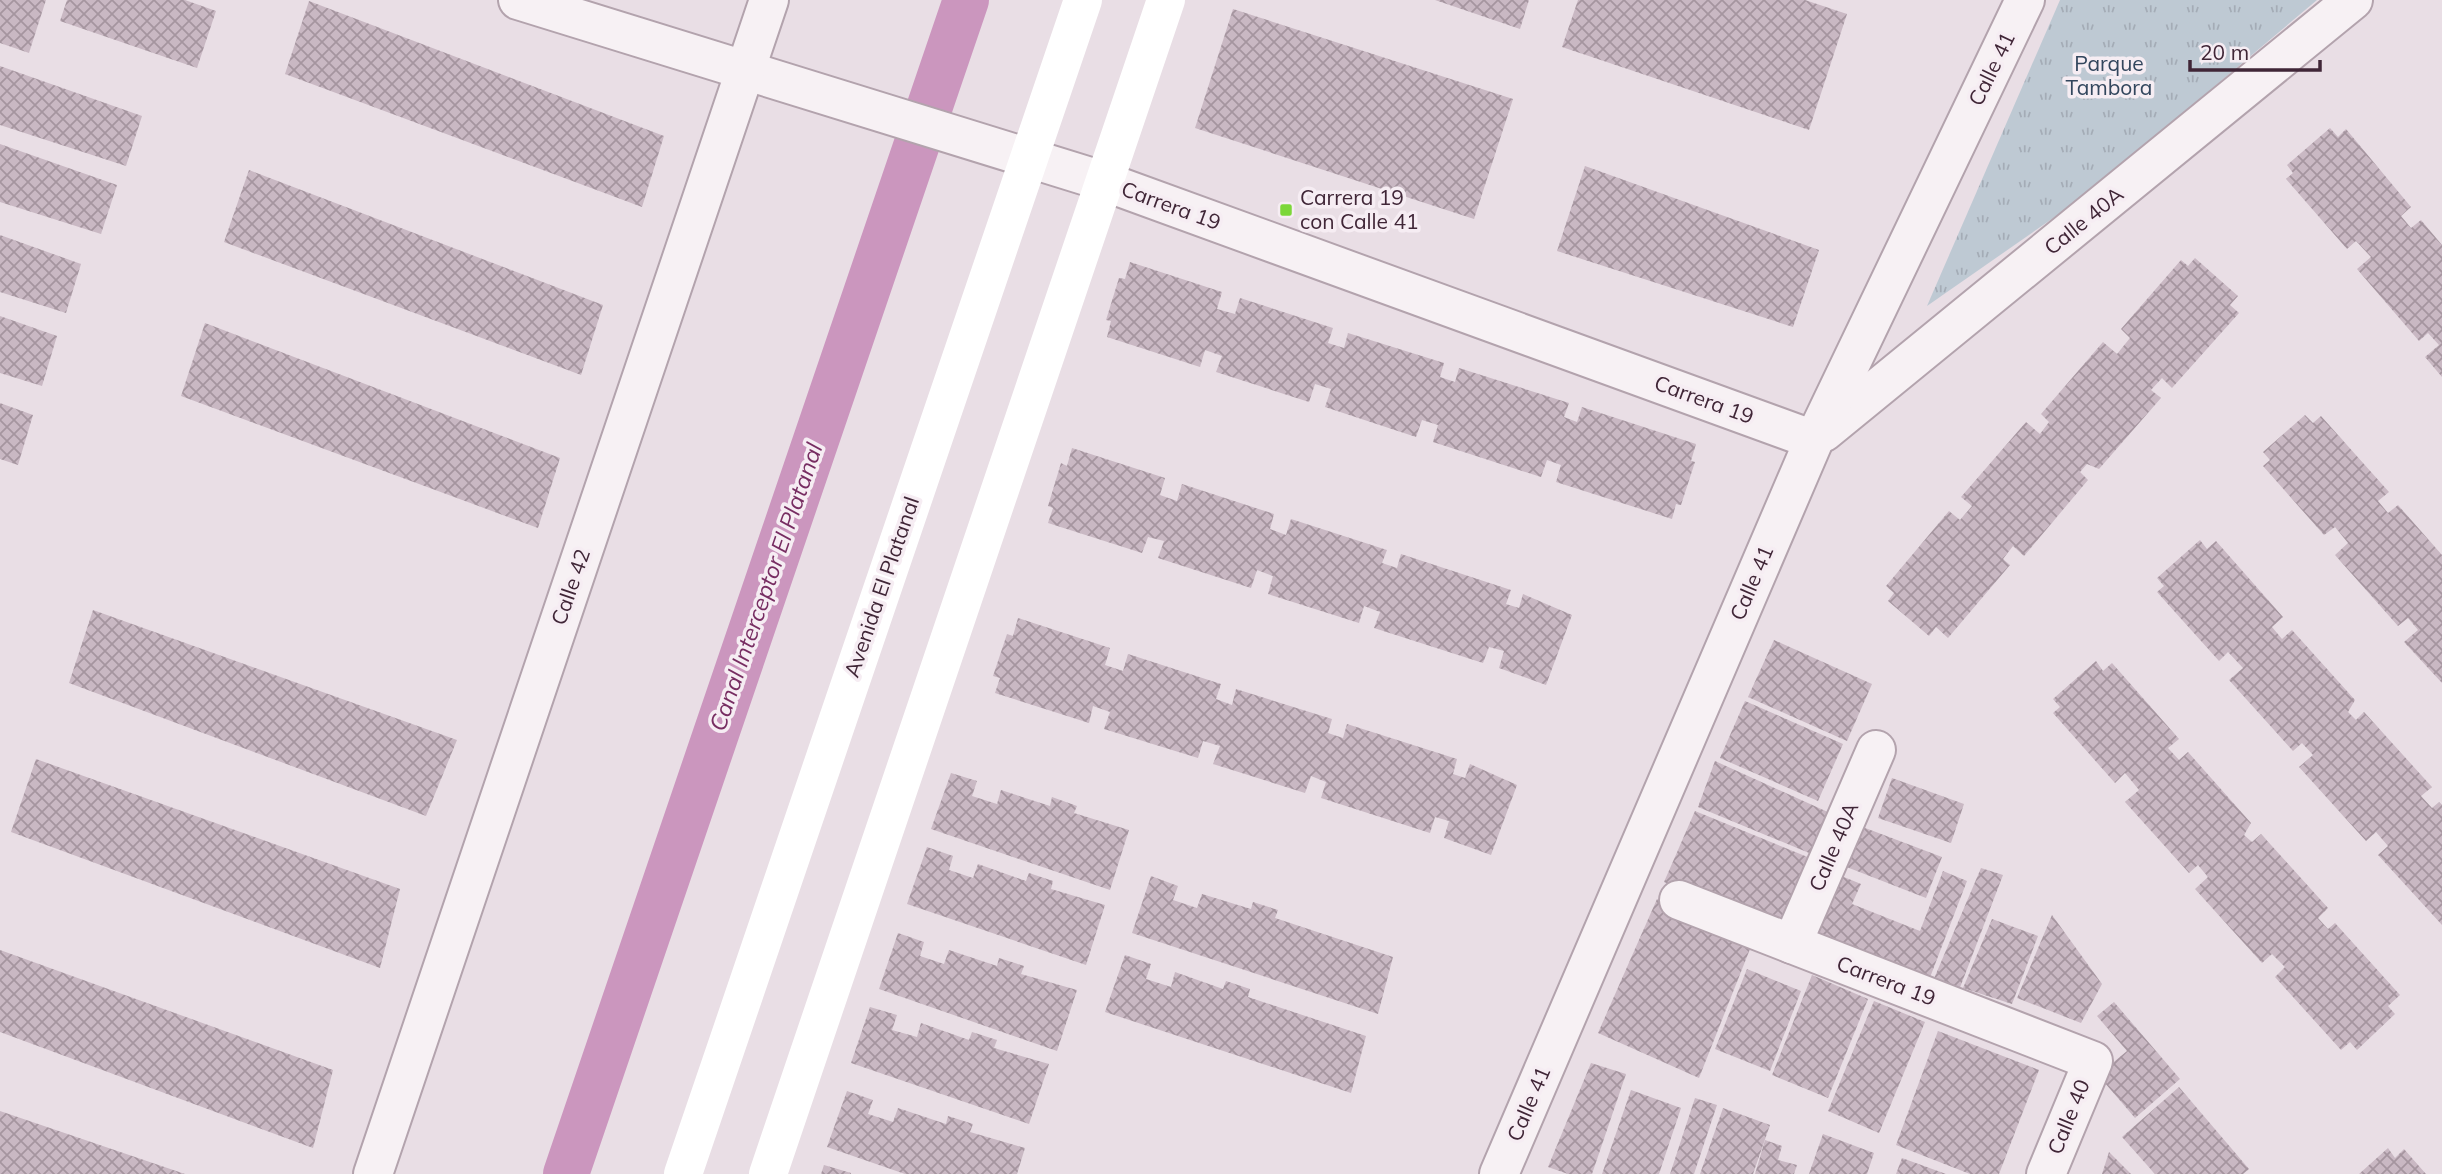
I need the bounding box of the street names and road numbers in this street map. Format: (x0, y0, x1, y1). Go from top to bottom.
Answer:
street label: Calle 41 (1962, 27, 2020, 110)
street label: Carrera 19 (1118, 175, 1225, 235)
street label: Calle 40A (2039, 180, 2129, 260)
street label: Carrera 19 (1651, 369, 1758, 429)
street label: Avenida El Platanal (838, 493, 924, 680)
street label: Calle 41 (1724, 541, 1778, 624)
street label: Calle 42 (545, 545, 595, 628)
street label: Calle 40A (1803, 798, 1864, 895)
street label: Carrera 19 (1833, 949, 1940, 1011)
street label: Calle 41 (1501, 1062, 1555, 1145)
street label: Calle 40 (2041, 1075, 2095, 1158)

